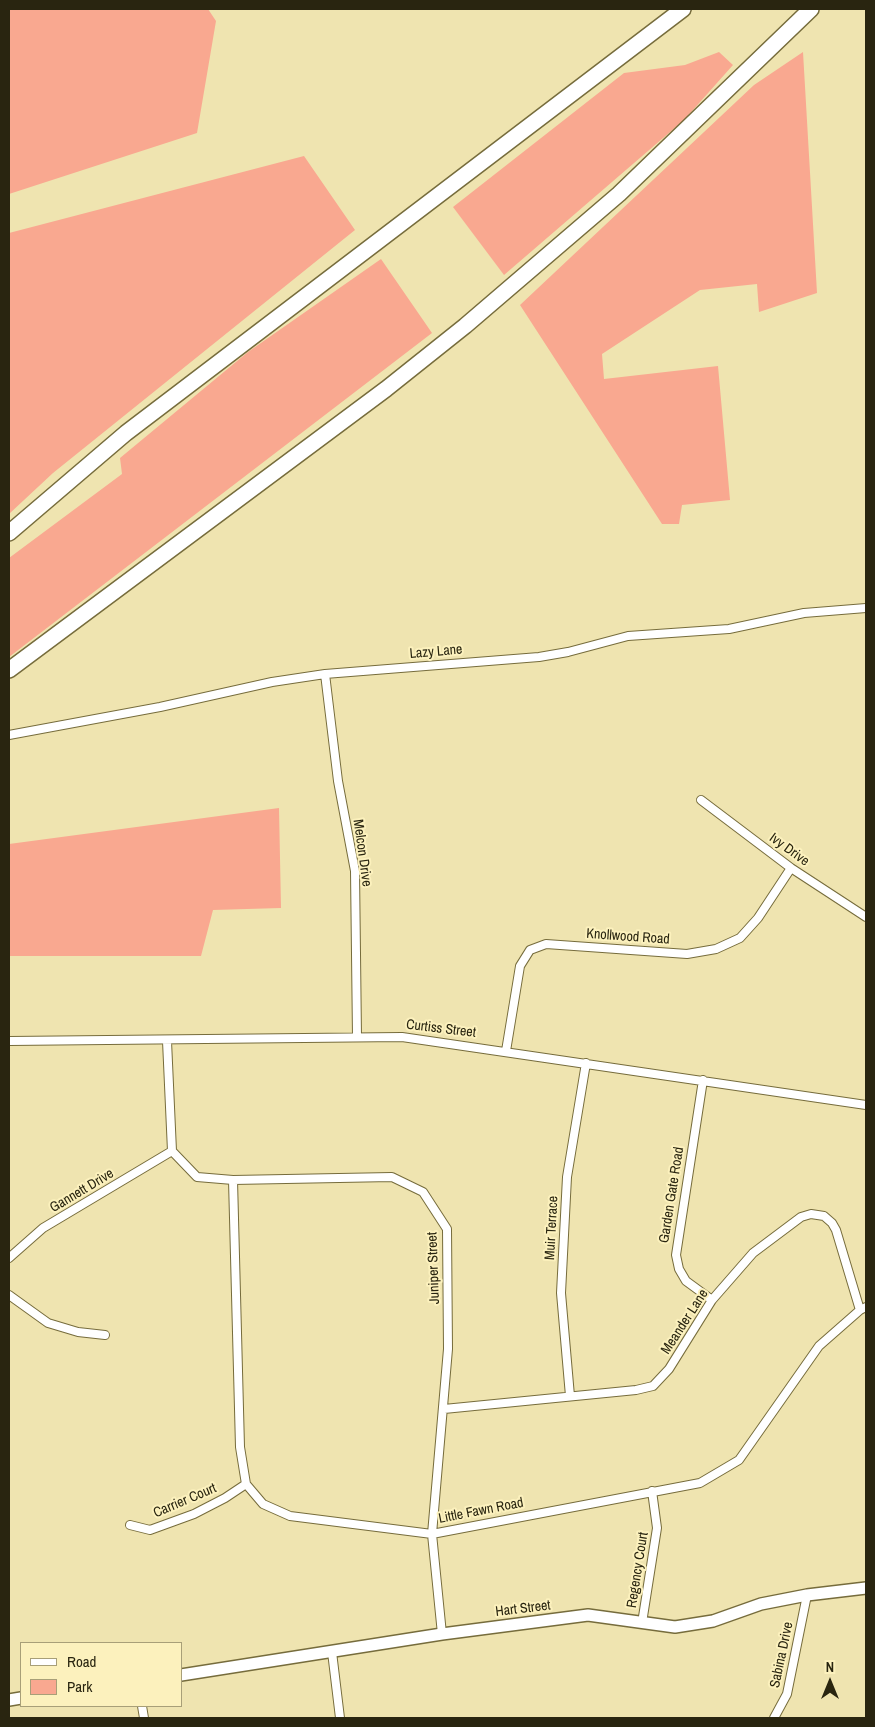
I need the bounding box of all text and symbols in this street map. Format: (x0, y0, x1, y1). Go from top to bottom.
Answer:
street label: Lazy Lane (409, 641, 463, 663)
street label: Melcon Drive (349, 818, 375, 888)
street label: Ivy Drive (766, 830, 812, 870)
street label: Knollwood Road (586, 926, 670, 948)
street label: Curtiss Street (405, 1016, 477, 1042)
street label: Garden Gate Road (656, 1146, 688, 1244)
street label: Gannett Drive (47, 1165, 117, 1217)
street label: Muir Terrace (542, 1195, 562, 1261)
street label: Juniper Street (424, 1232, 444, 1304)
street label: Meander Lane (658, 1286, 712, 1358)
street label: Carrier Court (151, 1480, 219, 1522)
street label: Little Fawn Road (437, 1495, 525, 1527)
street label: Regency Court (624, 1531, 652, 1609)
street label: Hart Street (494, 1597, 552, 1621)
street label: Sabina Drive (767, 1620, 797, 1690)
legend (20, 1642, 182, 1707)
text: Road (67, 1651, 96, 1672)
north arrow (805, 1657, 855, 1707)
text: N (826, 1658, 834, 1676)
text: Park (67, 1676, 92, 1697)

